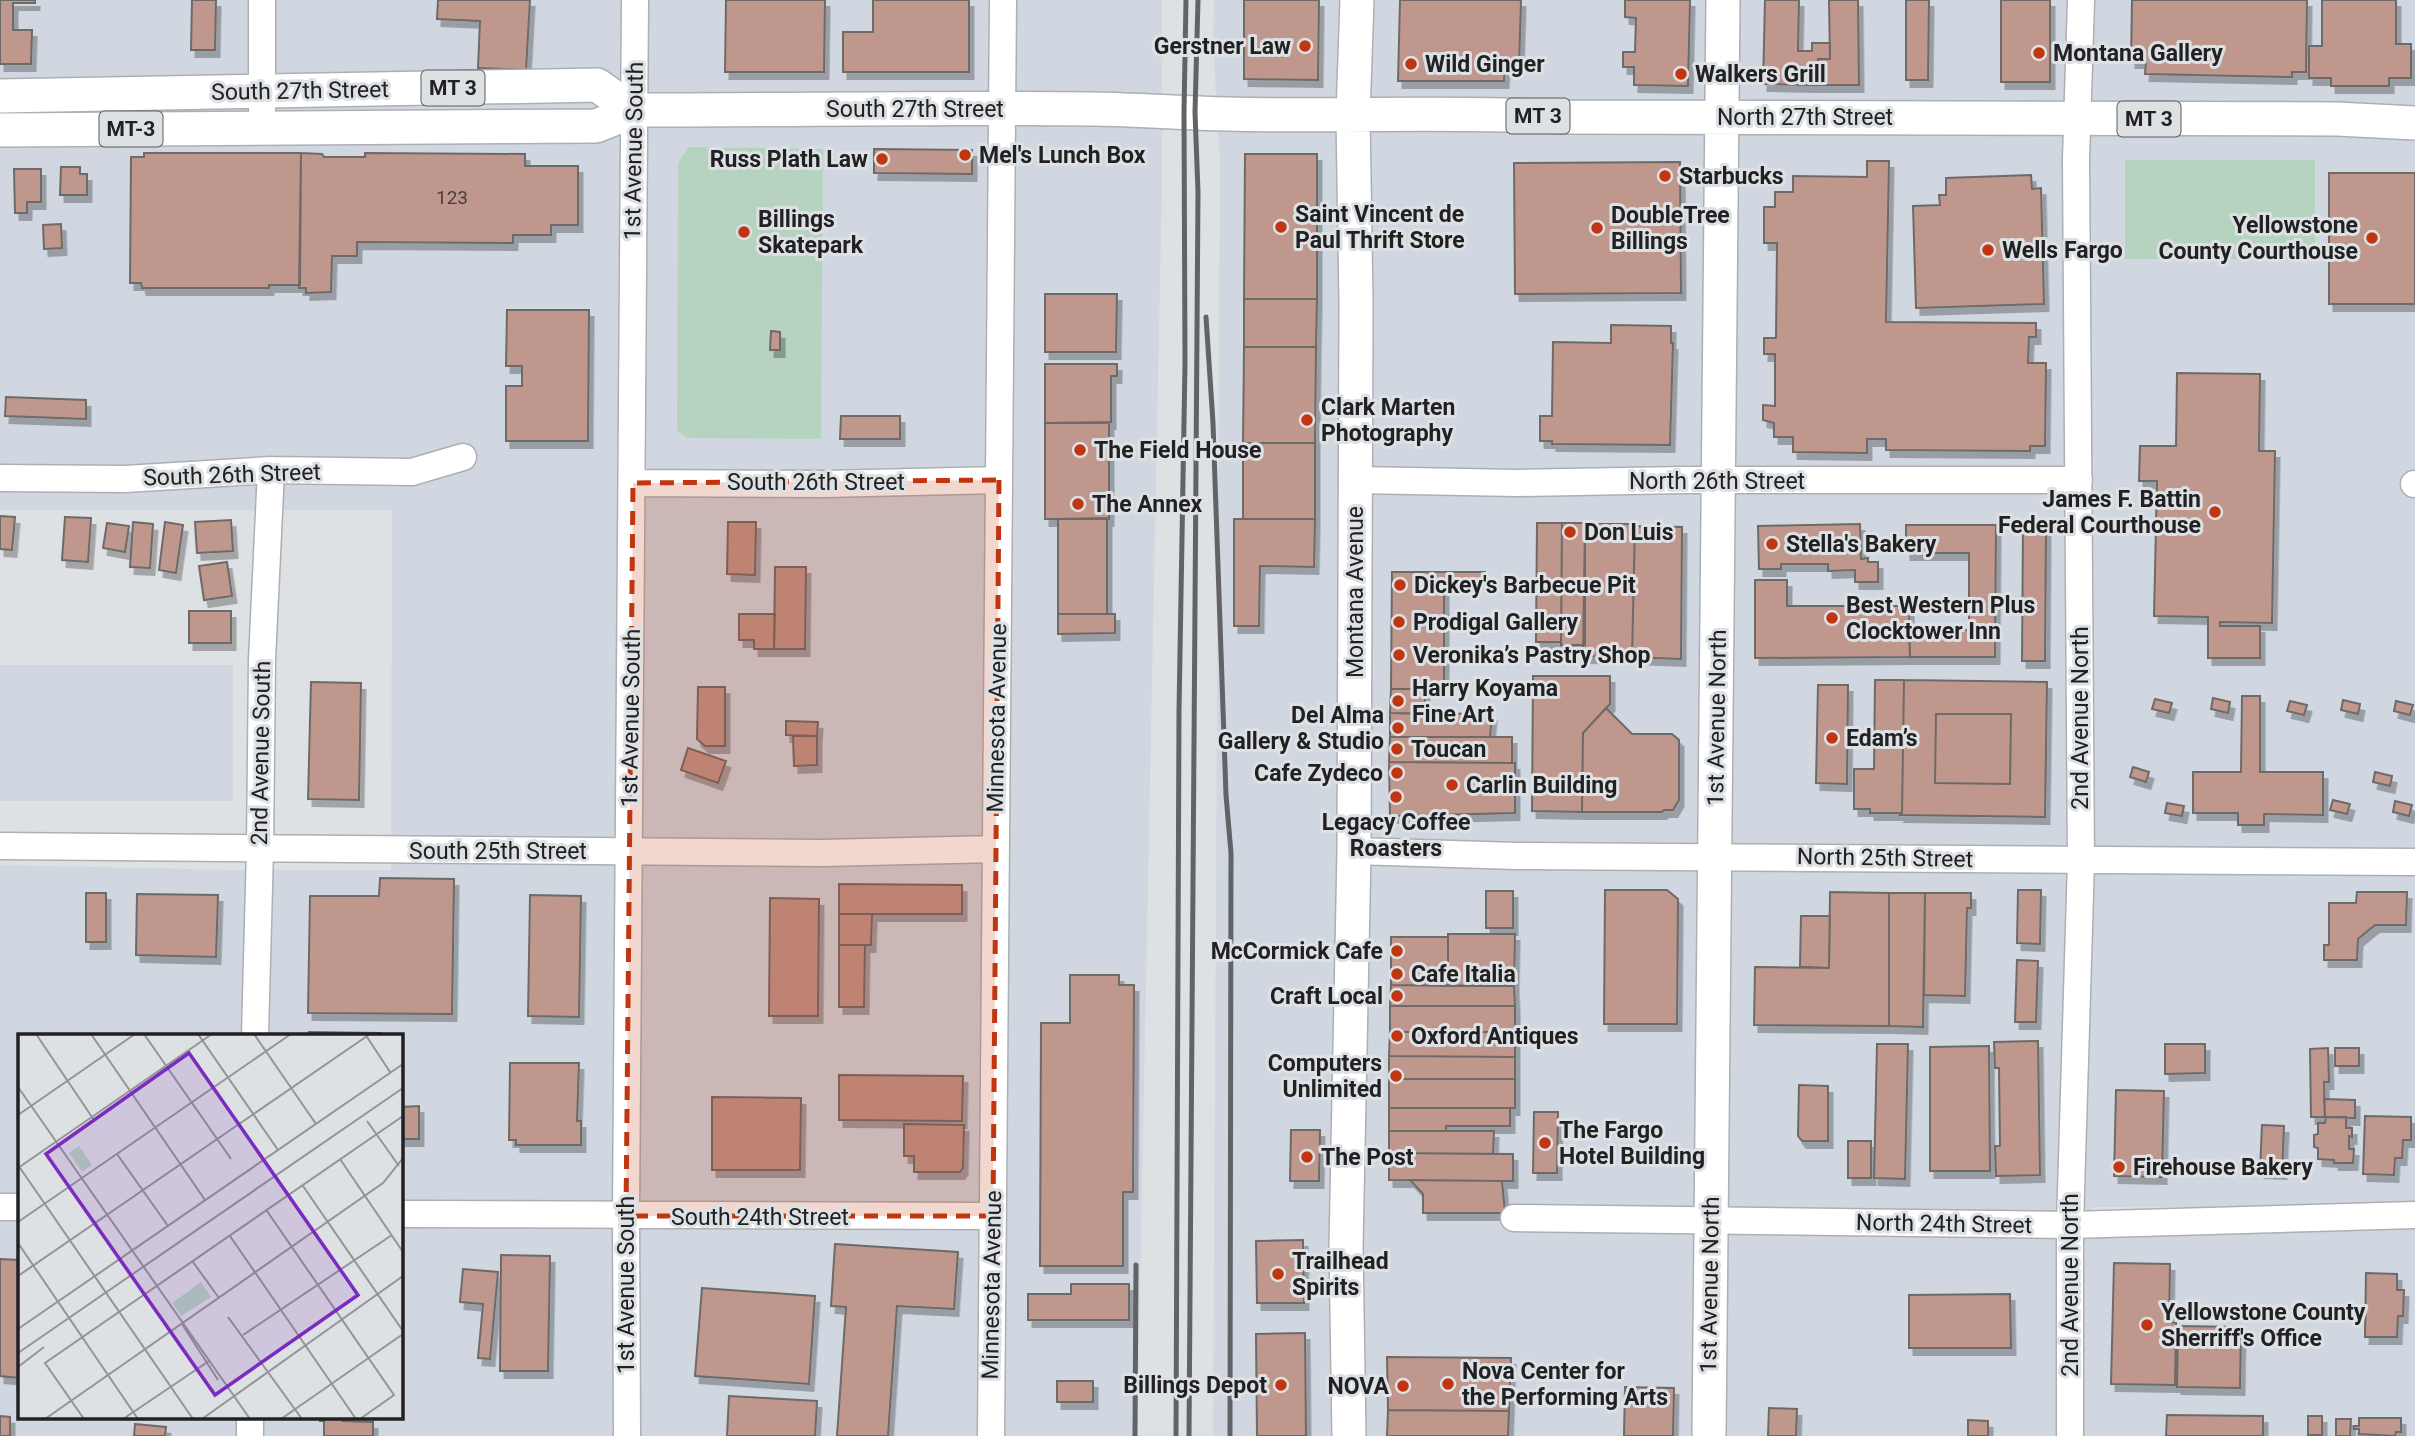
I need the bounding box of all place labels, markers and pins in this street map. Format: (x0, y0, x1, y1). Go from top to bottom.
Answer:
place label: Gerstner Law (1154, 33, 1291, 60)
marker: Gerstner Law (1297, 38, 1313, 54)
place label: Montana Gallery (2053, 40, 2223, 67)
marker: Montana Gallery (2031, 45, 2047, 61)
place label: Wild Ginger (1425, 51, 1545, 78)
marker: Wild Ginger (1403, 56, 1419, 72)
place label: Walkers Grill (1695, 61, 1826, 88)
marker: Walkers Grill (1673, 66, 1689, 82)
place label: Mel's Lunch Box (979, 142, 1146, 169)
place label: Russ Plath Law (710, 146, 868, 173)
marker: Mel's Lunch Box (957, 147, 973, 163)
marker: Russ Plath Law (874, 151, 890, 167)
place label: Starbucks (1679, 163, 1784, 190)
marker: Starbucks (1657, 168, 1673, 184)
place label: Saint Vincent de Paul Thrift Store (1295, 201, 1465, 254)
place label: DoubleTree Billings (1611, 202, 1730, 255)
place label: Billings Skatepark (758, 206, 864, 259)
place label: Yellowstone County Courthouse (2158, 212, 2358, 265)
marker: Saint Vincent de Paul Thrift Store (1273, 219, 1289, 235)
marker: DoubleTree Billings (1589, 220, 1605, 236)
marker: Billings Skatepark (736, 224, 752, 240)
marker: Yellowstone County Courthouse (2364, 230, 2380, 246)
place label: Wells Fargo (2002, 237, 2123, 264)
marker: Wells Fargo (1980, 242, 1996, 258)
place label: Clark Marten Photography (1321, 394, 1455, 447)
marker: Clark Marten Photography (1299, 412, 1315, 428)
place label: The Field House (1094, 437, 1262, 464)
marker: The Field House (1072, 442, 1088, 458)
place label: James F. Battin Federal Courthouse (1998, 486, 2201, 539)
place label: The Annex (1092, 491, 1203, 518)
marker: The Annex (1070, 496, 1086, 512)
marker: James F. Battin Federal Courthouse (2207, 504, 2223, 520)
place label: Don Luis (1584, 519, 1674, 546)
marker: Don Luis (1562, 524, 1578, 540)
place label: Stella's Bakery (1786, 531, 1937, 558)
marker: Stella's Bakery (1764, 536, 1780, 552)
place label: Dickey's Barbecue Pit (1414, 572, 1636, 599)
marker: Dickey's Barbecue Pit (1392, 577, 1408, 593)
place label: Best Western Plus Clocktower Inn (1846, 592, 2035, 645)
place label: Prodigal Gallery (1413, 609, 1578, 636)
marker: Best Western Plus Clocktower Inn (1824, 610, 1840, 626)
marker: Prodigal Gallery (1391, 614, 1407, 630)
place label: Veronika’s Pastry Shop (1413, 642, 1650, 669)
marker: Veronika’s Pastry Shop (1391, 647, 1407, 663)
place label: Harry Koyama Fine Art (1412, 675, 1558, 728)
marker: Harry Koyama Fine Art (1390, 693, 1406, 709)
place label: Del Alma Gallery & Studio (1218, 702, 1384, 755)
marker: Del Alma Gallery & Studio (1390, 720, 1406, 736)
place label: Edam’s (1846, 725, 1918, 752)
marker: Edam’s (1824, 730, 1840, 746)
place label: Toucan (1411, 736, 1486, 763)
marker: Toucan (1389, 741, 1405, 757)
place label: Cafe Zydeco (1254, 760, 1383, 787)
marker: Cafe Zydeco (1389, 765, 1405, 781)
place label: Carlin Building (1466, 772, 1617, 799)
marker: Carlin Building (1444, 777, 1460, 793)
marker: Legacy Coffee Roasters (1388, 789, 1404, 805)
place label: Legacy Coffee Roasters (1322, 809, 1470, 862)
place label: McCormick Cafe (1211, 938, 1383, 965)
marker: McCormick Cafe (1389, 943, 1405, 959)
place label: Cafe Italia (1411, 961, 1516, 988)
marker: Cafe Italia (1389, 966, 1405, 982)
place label: Craft Local (1270, 983, 1383, 1010)
marker: Craft Local (1389, 988, 1405, 1004)
place label: Oxford Antiques (1411, 1023, 1579, 1050)
marker: Oxford Antiques (1389, 1028, 1405, 1044)
place label: Computers Unlimited (1268, 1050, 1382, 1103)
marker: Computers Unlimited (1388, 1068, 1404, 1084)
place label: The Fargo Hotel Building (1559, 1117, 1705, 1170)
marker: The Fargo Hotel Building (1537, 1135, 1553, 1151)
place label: The Post (1321, 1144, 1414, 1171)
marker: The Post (1299, 1149, 1315, 1165)
place label: Firehouse Bakery (2133, 1154, 2313, 1181)
marker: Firehouse Bakery (2111, 1159, 2127, 1175)
place label: Trailhead Spirits (1292, 1248, 1389, 1301)
marker: Trailhead Spirits (1270, 1266, 1286, 1282)
place label: Yellowstone County Sherriff's Office (2161, 1299, 2366, 1352)
marker: Yellowstone County Sherriff's Office (2139, 1317, 2155, 1333)
place label: Nova Center for the Performing Arts (1462, 1358, 1668, 1411)
place label: Billings Depot (1123, 1372, 1267, 1399)
place label: NOVA (1328, 1373, 1390, 1400)
marker: Nova Center for the Performing Arts (1440, 1376, 1456, 1392)
marker: Billings Depot (1273, 1377, 1289, 1393)
marker: NOVA (1395, 1378, 1411, 1394)

